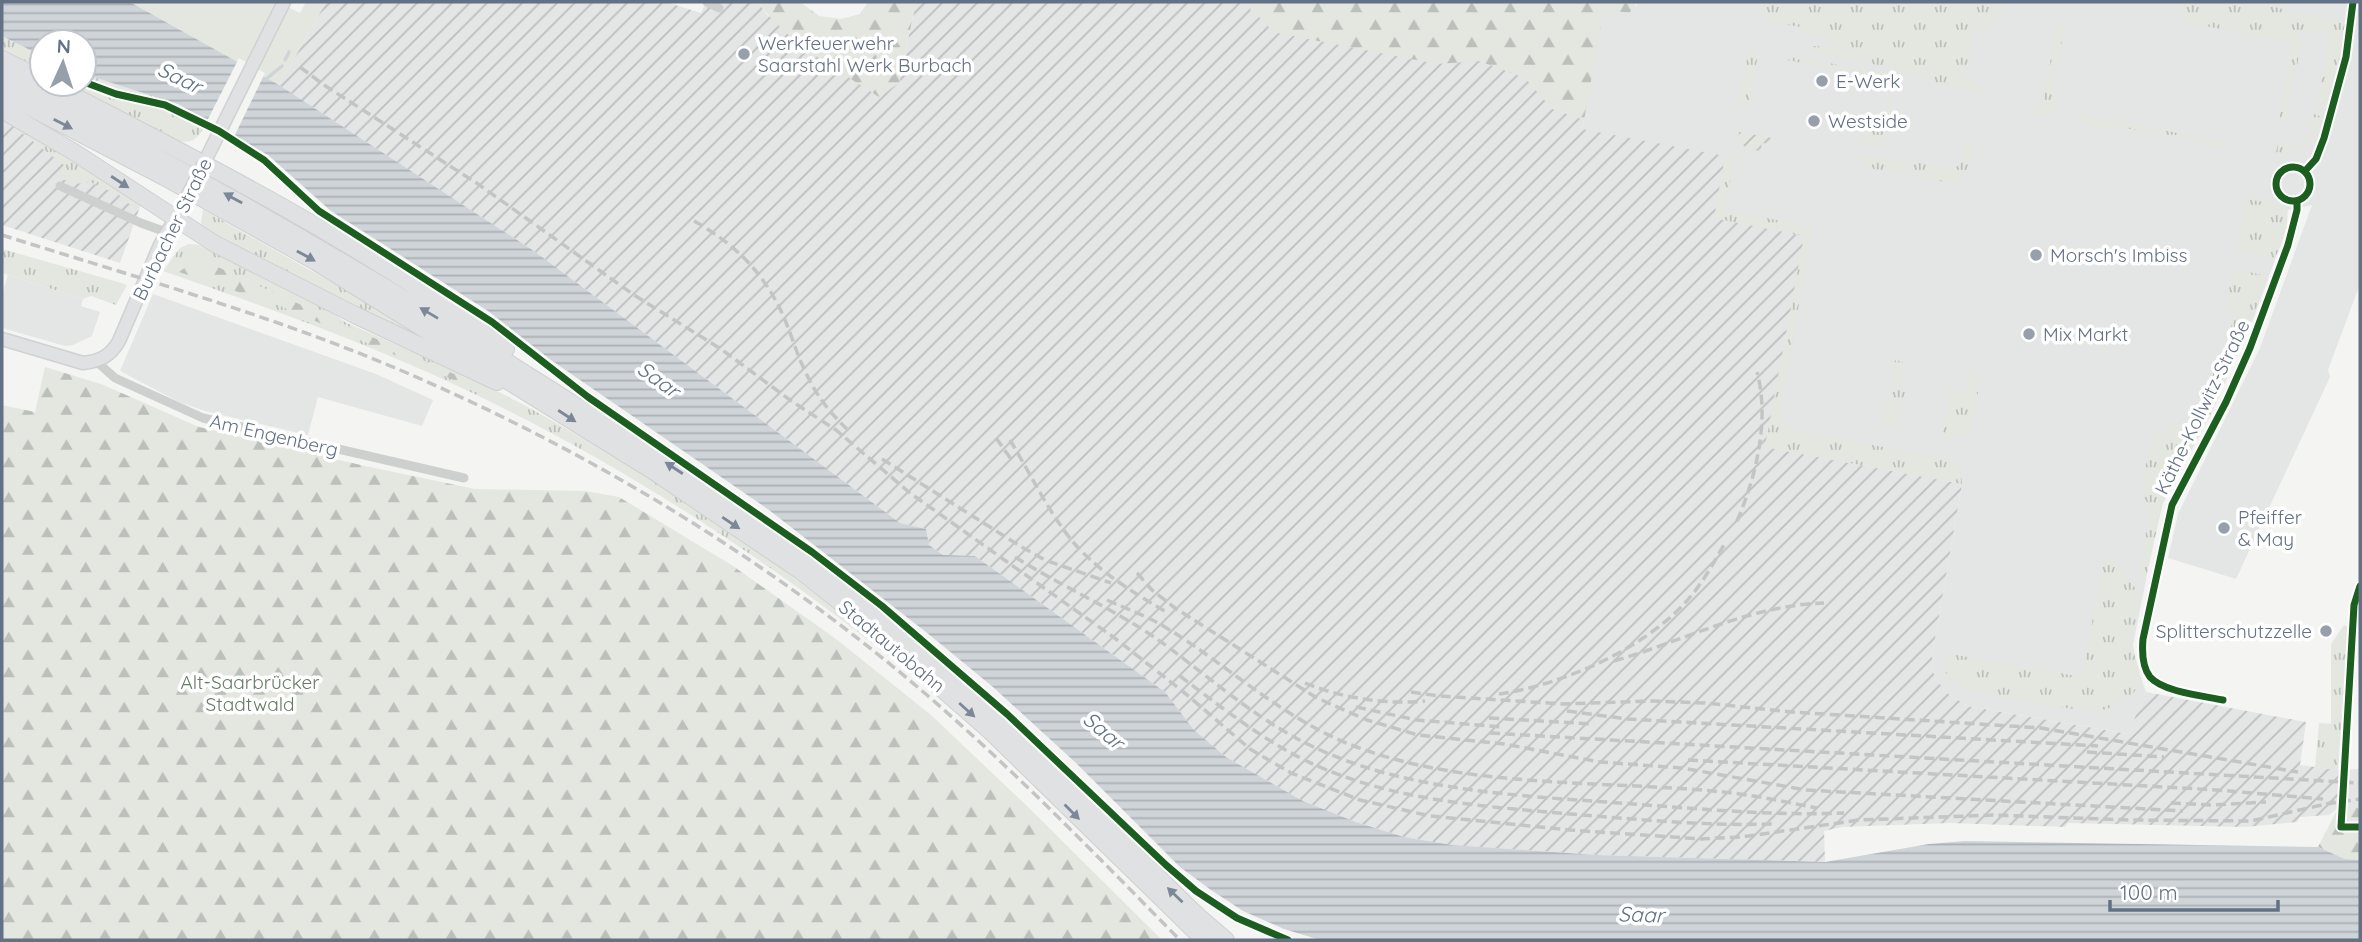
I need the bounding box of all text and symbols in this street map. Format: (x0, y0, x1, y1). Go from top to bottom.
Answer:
north arrow (28, 28, 98, 98)
place label: Werkfeuerwehr Saarstahl Werk Burbach (758, 31, 972, 77)
text: N (56, 34, 71, 58)
marker: Werkfeuerwehr Saarstahl Werk Burbach (736, 46, 752, 62)
water label: Saar (154, 55, 209, 100)
place label: E-Werk (1836, 69, 1901, 93)
marker: E-Werk (1814, 73, 1830, 89)
place label: Westside (1828, 109, 1908, 133)
marker: Westside (1806, 113, 1822, 129)
one-way arrow (53, 118, 73, 129)
street label: Burbacher Straße (127, 154, 217, 304)
one-way arrow (110, 176, 130, 189)
one-way arrow (223, 192, 243, 204)
place label: Morsch's Imbiss (2050, 243, 2187, 267)
marker: Morsch's Imbiss (2028, 247, 2044, 263)
one-way arrow (296, 250, 315, 262)
one-way arrow (420, 307, 439, 319)
street label: Käthe-Kollwitz-Straße (2149, 316, 2255, 498)
place label: Mix Markt (2043, 322, 2128, 346)
marker: Mix Markt (2021, 326, 2037, 342)
water label: Saar (633, 355, 687, 405)
street label: Am Engenberg (208, 409, 340, 461)
one-way arrow (557, 410, 577, 423)
one-way arrow (665, 461, 683, 475)
place label: Pfeiffer & May (2238, 505, 2303, 551)
one-way arrow (722, 516, 740, 530)
marker: Pfeiffer & May (2216, 520, 2232, 536)
street label: Stadtautobahn (834, 595, 950, 697)
place label: Splitterschutzzelle (2156, 619, 2312, 643)
marker: Splitterschutzzelle (2318, 623, 2334, 639)
park label: Alt-Saarbrücker Stadtwald (181, 670, 320, 716)
one-way arrow (958, 702, 976, 718)
water label: Saar (1078, 705, 1132, 756)
one-way arrow (1063, 803, 1079, 820)
scale bar (2110, 869, 2278, 913)
text: 100 m (2120, 879, 2178, 905)
one-way arrow (1167, 886, 1184, 903)
water label: Saar (1618, 900, 1667, 928)

